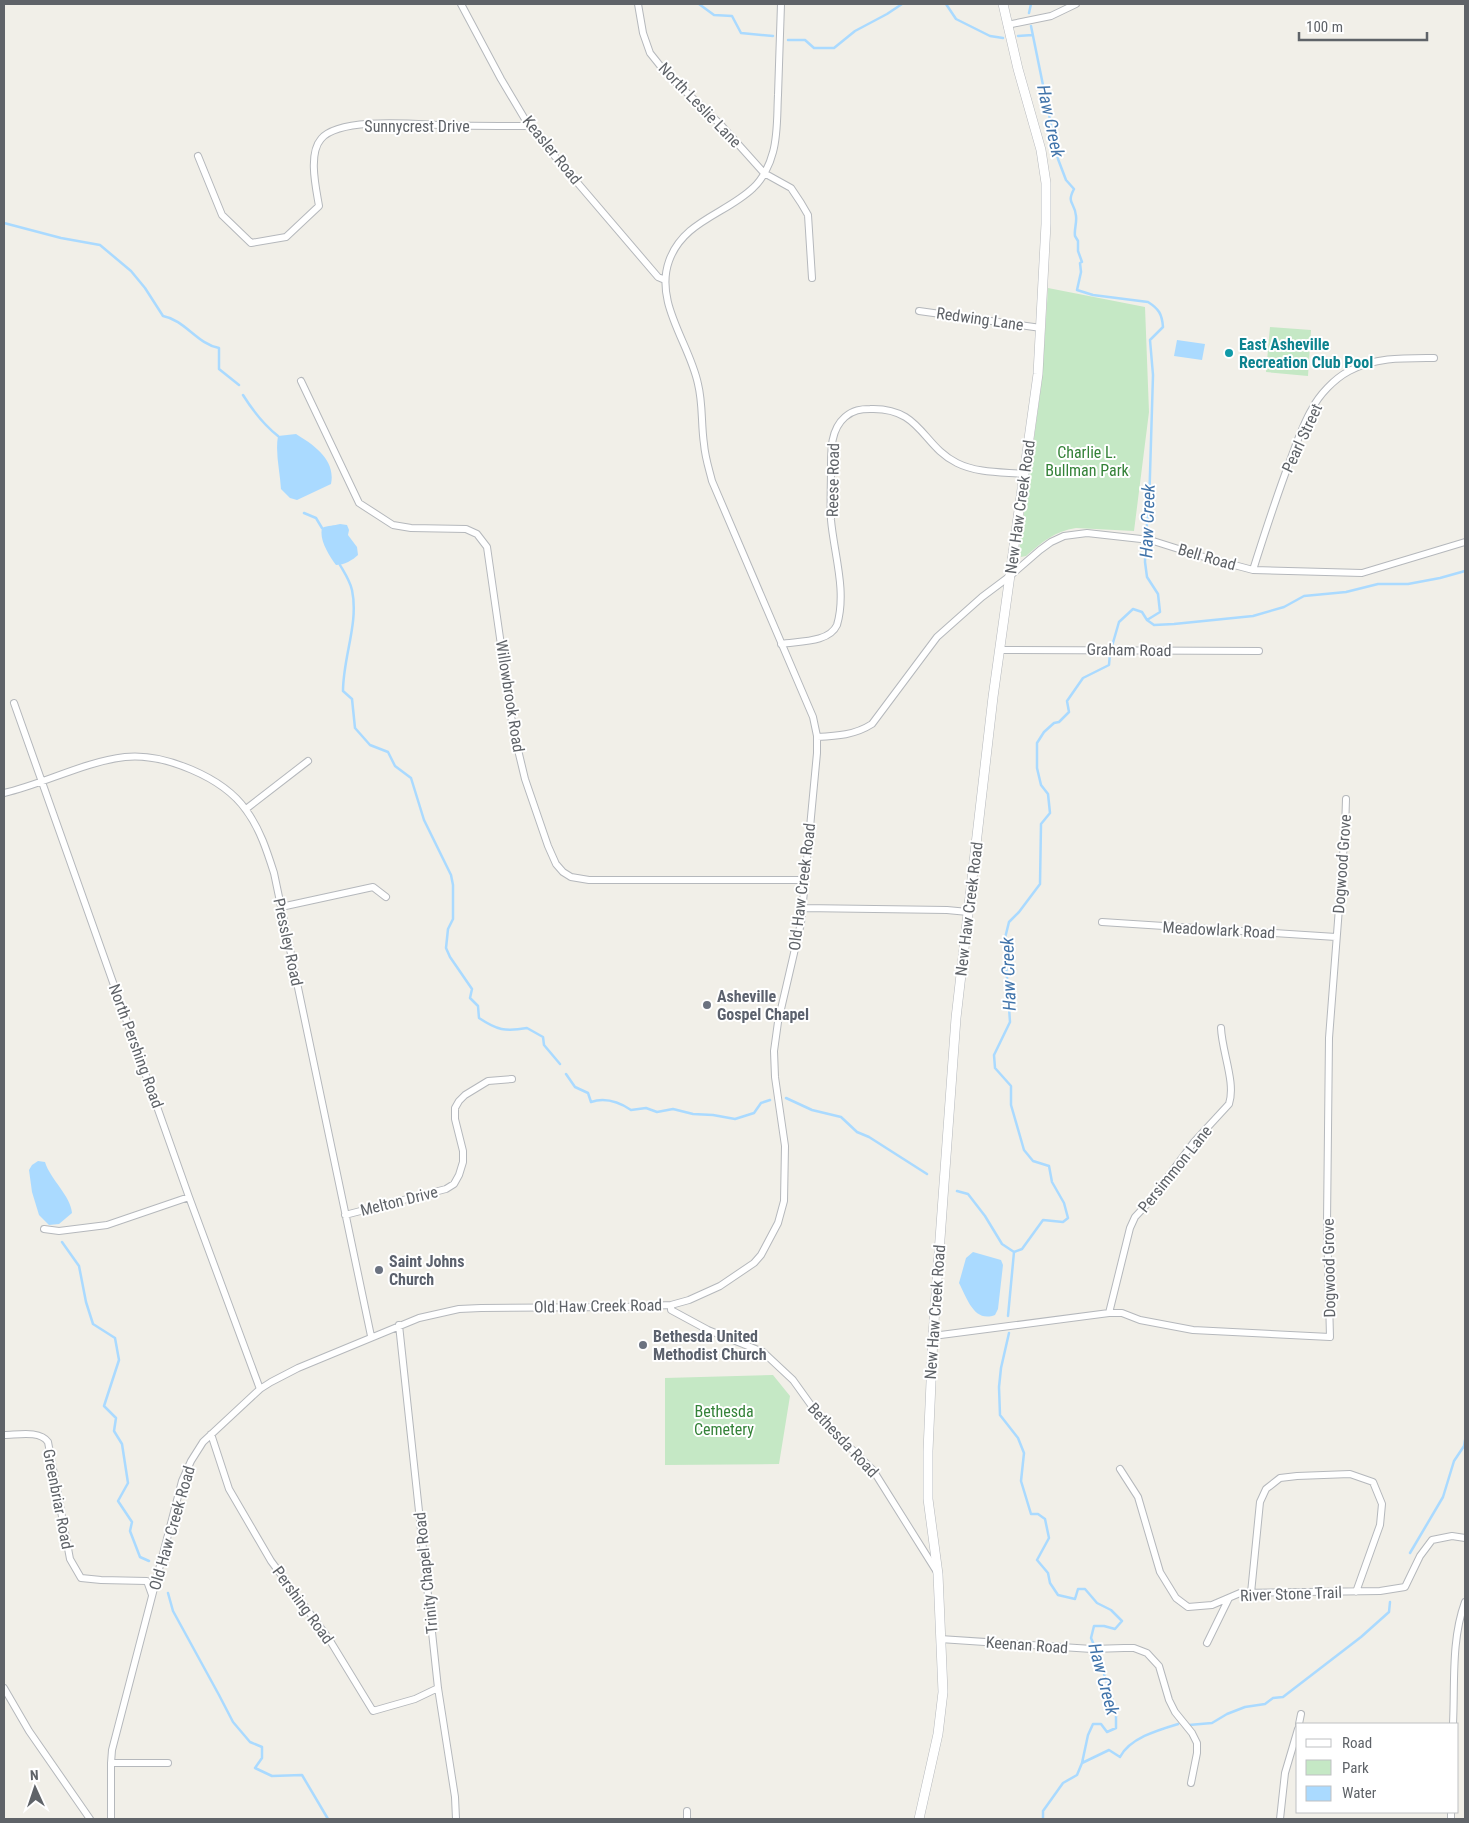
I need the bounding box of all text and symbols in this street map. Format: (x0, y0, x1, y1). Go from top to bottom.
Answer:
scale bar (1299, 10, 1426, 42)
text: 100 m (1306, 18, 1343, 36)
street label: North Leslie Lane (655, 59, 745, 151)
water label: Haw Creek (1033, 83, 1069, 160)
street label: Keasler Road (519, 112, 585, 188)
street label: Sunnycrest Drive (364, 117, 470, 136)
street label: Redwing Lane (935, 303, 1025, 335)
place label: East Asheville Recreation Club Pool (1239, 335, 1373, 372)
marker: East Asheville Recreation Club Pool (1223, 347, 1235, 359)
street label: Pearl Street (1278, 400, 1326, 475)
street label: New Haw Creek Road (1001, 439, 1039, 575)
street label: Reese Road (823, 443, 843, 517)
park label: Charlie L. Bullman Park (1045, 443, 1130, 480)
water label: Haw Creek (1135, 483, 1159, 558)
street label: Bell Road (1176, 540, 1238, 574)
street label: Willowbrook Road (492, 639, 528, 753)
street label: Graham Road (1086, 640, 1172, 660)
street label: Dogwood Grove (1329, 814, 1355, 914)
street label: Old Haw Creek Road (785, 822, 819, 952)
street label: New Haw Creek Road (951, 841, 987, 977)
street label: Pressley Road (269, 896, 307, 988)
street label: Meadowlark Road (1162, 918, 1276, 942)
water label: Haw Creek (996, 936, 1020, 1011)
street label: North Pershing Road (105, 981, 167, 1111)
place label: Asheville Gospel Chapel (717, 987, 809, 1024)
marker: Asheville Gospel Chapel (701, 999, 713, 1011)
street label: Persimmon Lane (1134, 1122, 1216, 1216)
street label: Melton Drive (358, 1182, 440, 1220)
street label: Dogwood Grove (1319, 1218, 1339, 1318)
street label: New Haw Creek Road (921, 1244, 949, 1380)
place label: Saint Johns Church (389, 1252, 465, 1289)
marker: Saint Johns Church (373, 1264, 385, 1276)
street label: Old Haw Creek Road (534, 1295, 662, 1317)
place label: Bethesda United Methodist Church (653, 1327, 767, 1364)
marker: Bethesda United Methodist Church (637, 1339, 649, 1351)
street label: Bethesda Road (804, 1399, 882, 1481)
park label: Bethesda Cemetery (694, 1402, 754, 1439)
street label: Greenbriar Road (39, 1447, 77, 1551)
street label: Old Haw Creek Road (145, 1464, 199, 1592)
street label: Trinity Chapel Road (410, 1511, 442, 1635)
street label: Pershing Road (268, 1562, 338, 1648)
street label: River Stone Trail (1240, 1583, 1342, 1605)
street label: Keenan Road (985, 1633, 1069, 1657)
water label: Haw Creek (1084, 1641, 1124, 1719)
legend (1296, 1723, 1459, 1813)
text: Road (1342, 1734, 1372, 1752)
text: Park (1342, 1759, 1369, 1777)
north arrow (10, 1763, 60, 1813)
text: N (30, 1767, 39, 1783)
text: Water (1342, 1784, 1377, 1802)

